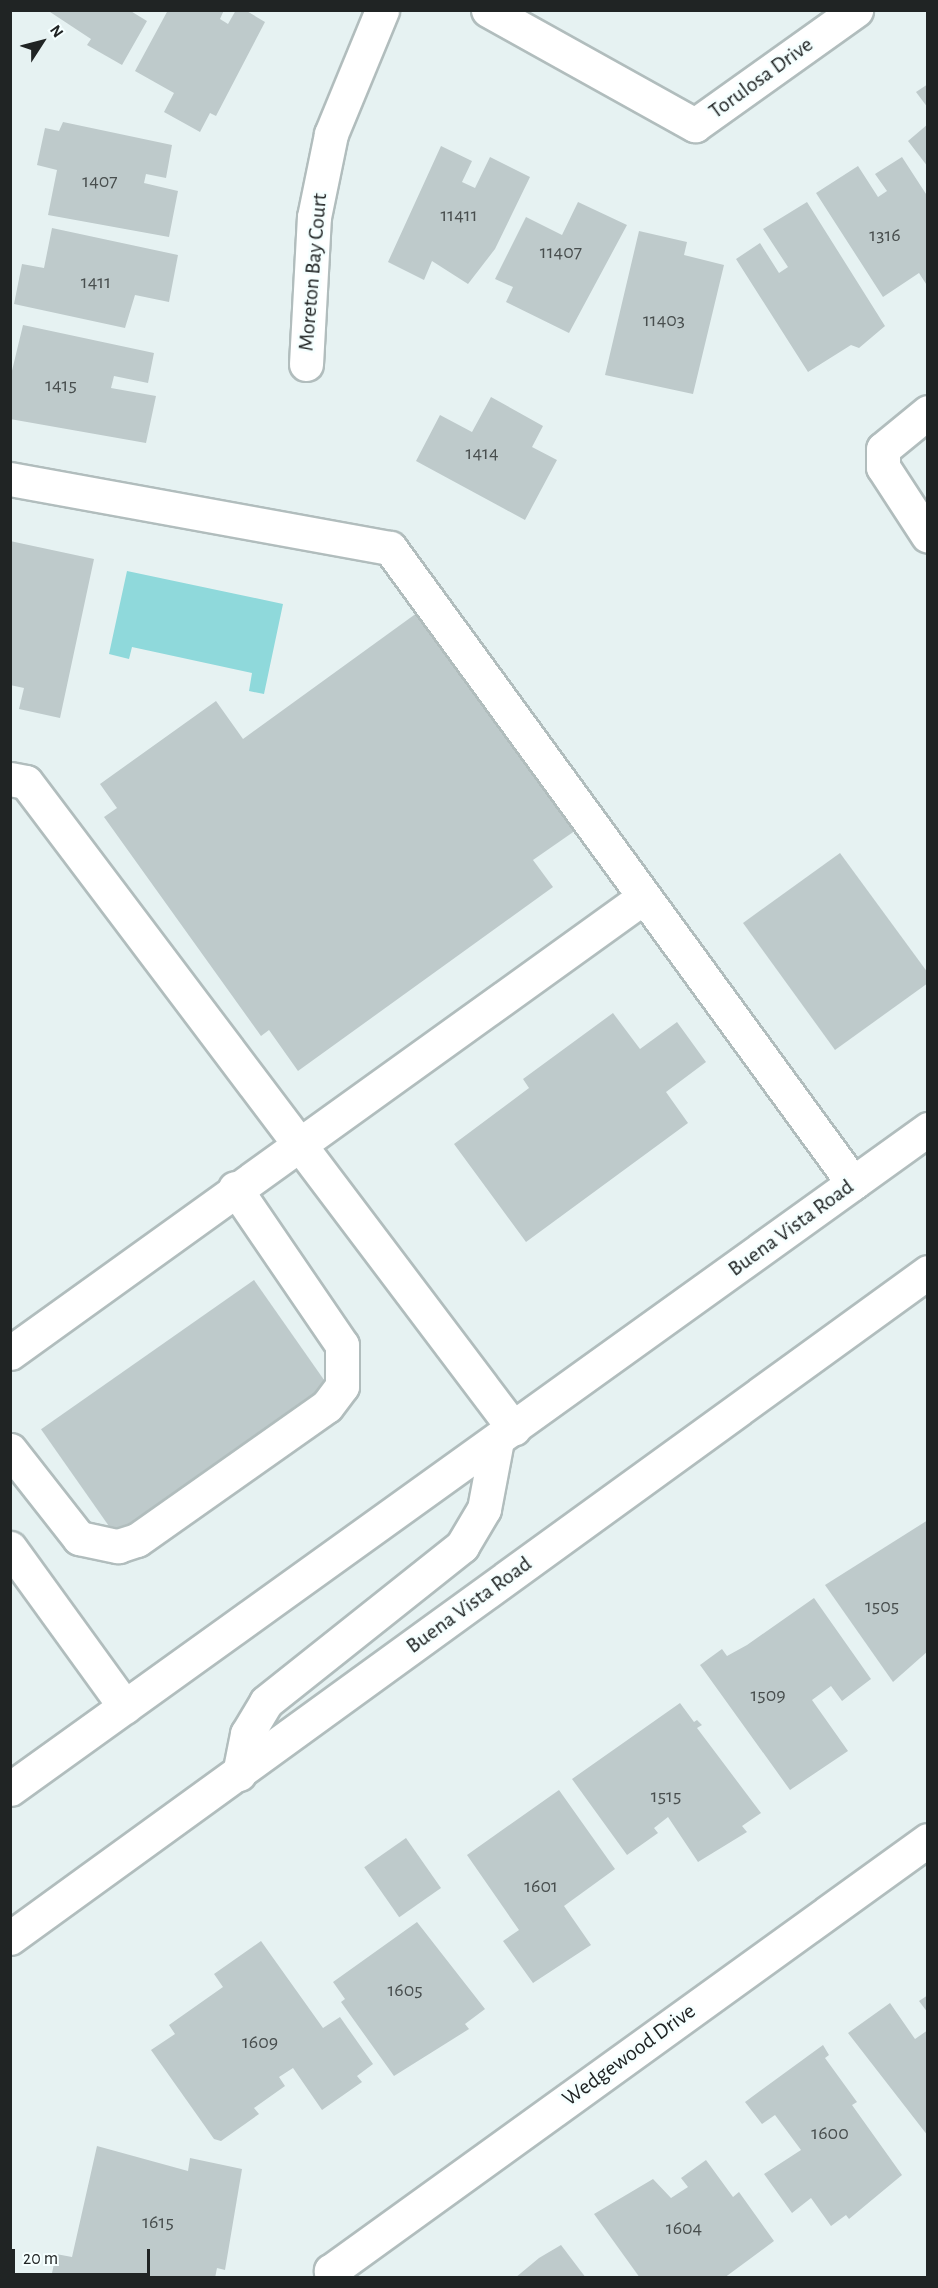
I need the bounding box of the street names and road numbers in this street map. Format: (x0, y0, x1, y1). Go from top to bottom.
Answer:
street label: Torulosa Drive (704, 31, 818, 125)
street label: Moreton Bay Court (293, 192, 333, 352)
street label: Buena Vista Road (723, 1174, 859, 1282)
street label: Buena Vista Road (401, 1551, 537, 1659)
street label: Wedgewood Drive (557, 1998, 701, 2112)

